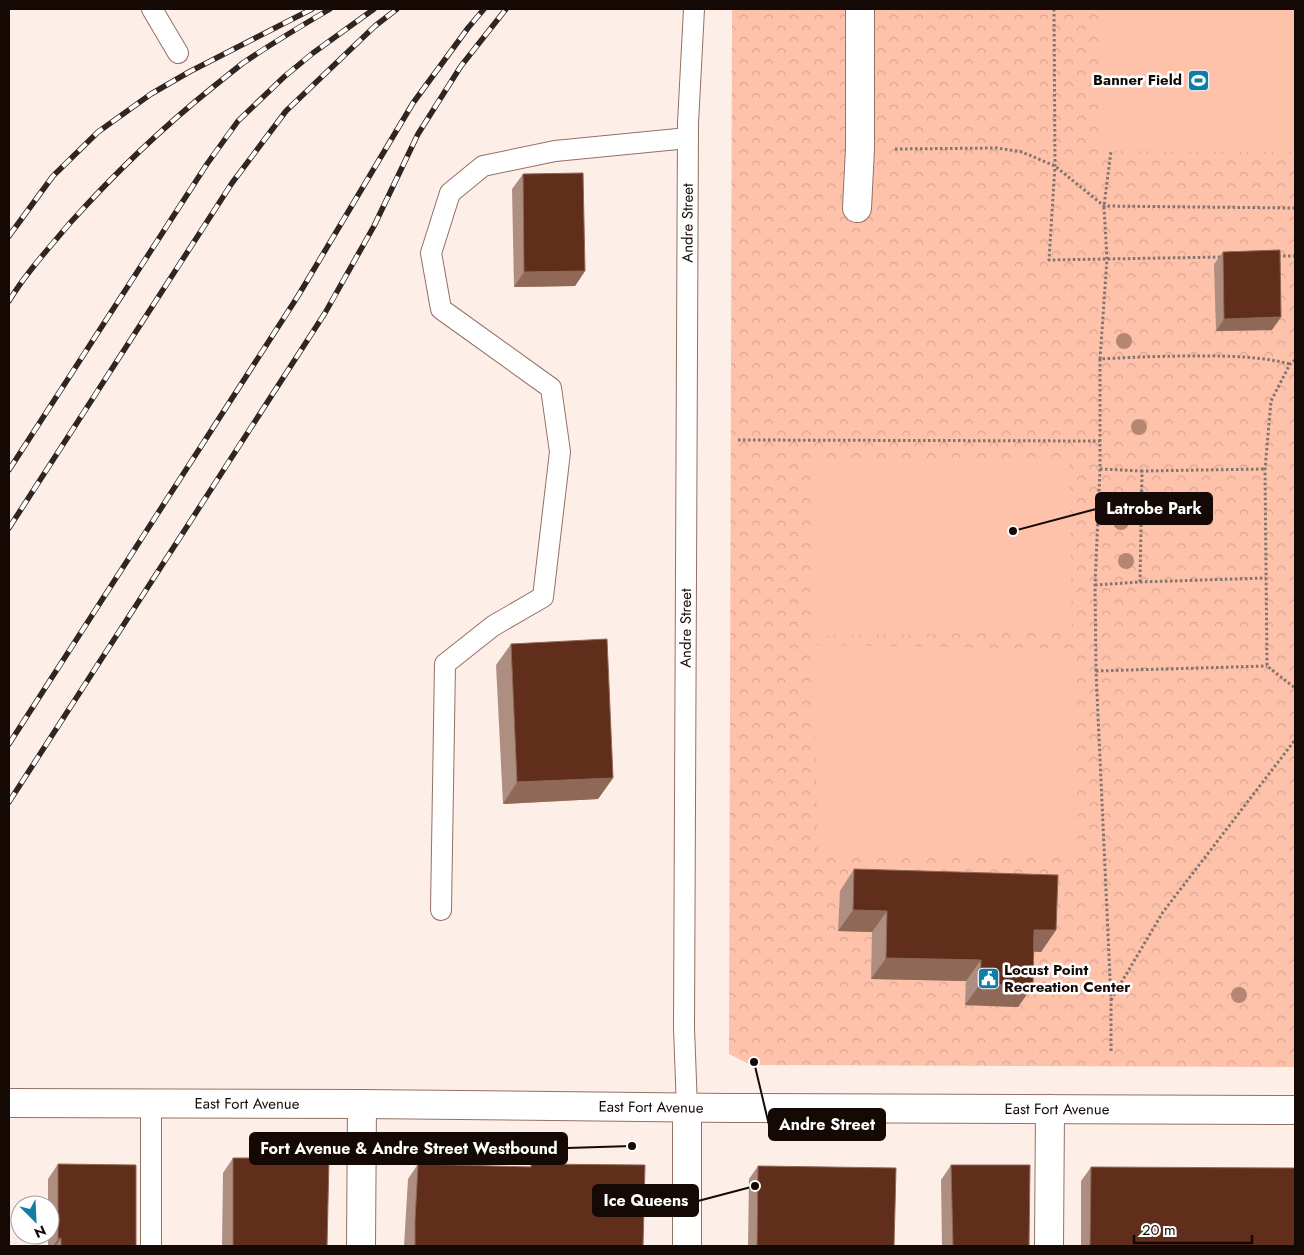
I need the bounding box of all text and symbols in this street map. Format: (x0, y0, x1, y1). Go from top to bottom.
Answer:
sports icon: Banner Field (1186, 68, 1210, 92)
place label: Banner Field (1093, 69, 1182, 91)
street label: Andre Street (676, 183, 699, 263)
callout: Latrobe Park (1096, 493, 1212, 524)
text: Latrobe Park (1106, 497, 1203, 520)
street label: Andre Street (675, 588, 697, 668)
place label: Locust Point Recreation Center (1004, 959, 1131, 998)
public building icon: Locust Point Recreation Center (976, 967, 1000, 991)
street label: East Fort Avenue (194, 1093, 300, 1115)
street label: East Fort Avenue (598, 1096, 704, 1119)
street label: East Fort Avenue (1004, 1098, 1110, 1120)
callout: Andre Street (769, 1109, 885, 1140)
text: Andre Street (778, 1113, 876, 1136)
callout: Fort Avenue & Andre Street Westbound (250, 1133, 567, 1164)
text: Fort Avenue & Andre Street Westbound (260, 1137, 558, 1160)
callout: Ice Queens (593, 1185, 698, 1216)
text: Ice Queens (604, 1189, 688, 1212)
north arrow (10, 1195, 60, 1245)
scale bar (1134, 1212, 1252, 1244)
text: 20 m (1142, 1219, 1176, 1241)
text: N (31, 1220, 49, 1243)

